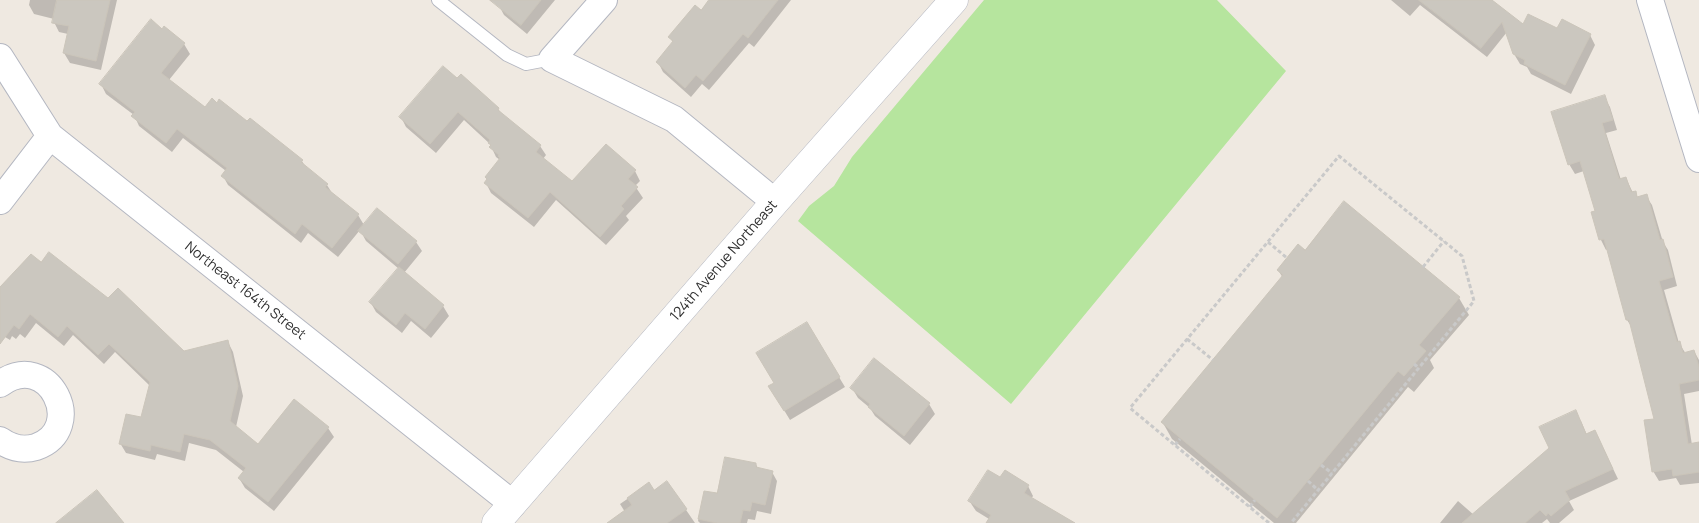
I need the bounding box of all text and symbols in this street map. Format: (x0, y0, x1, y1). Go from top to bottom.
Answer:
street label: 124th Avenue Northeast (667, 197, 781, 325)
street label: Northeast 164th Street (181, 239, 309, 343)

